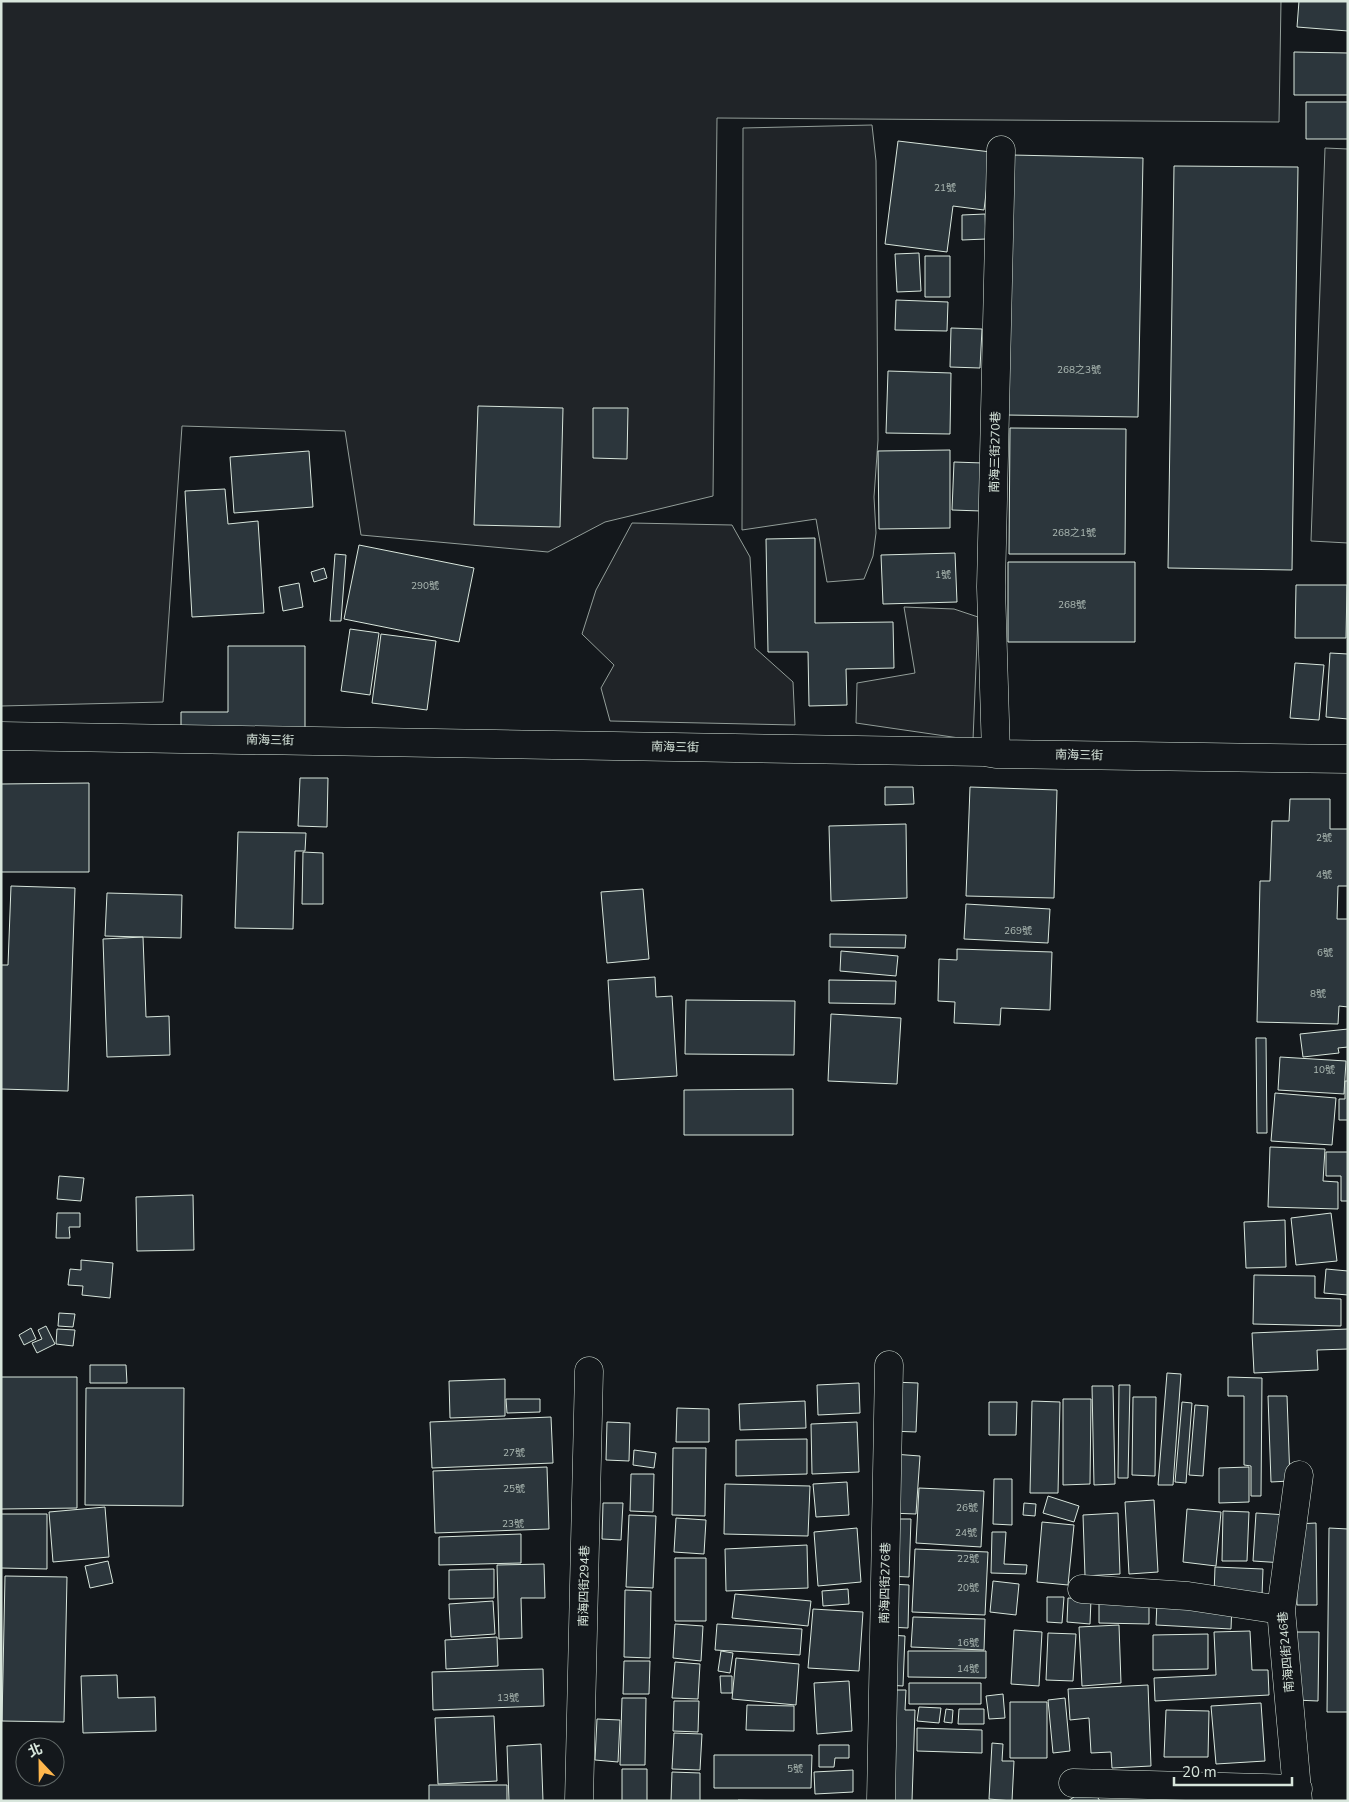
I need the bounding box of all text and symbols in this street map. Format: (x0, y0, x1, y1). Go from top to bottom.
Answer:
house number: 21號 (934, 181, 956, 195)
house number: 268之3號 (1057, 363, 1101, 377)
street label: 南海三街270巷 (986, 411, 1004, 493)
house number: 268之1號 (1052, 526, 1096, 540)
house number: 1號 (935, 568, 951, 582)
house number: 290號 (411, 579, 439, 593)
house number: 268號 (1058, 598, 1086, 612)
street label: 南海三街 (246, 732, 294, 748)
street label: 南海三街 (651, 739, 699, 755)
street label: 南海三街 (1055, 747, 1103, 763)
house number: 2號 (1316, 831, 1332, 845)
house number: 4號 (1316, 868, 1332, 882)
house number: 269號 (1004, 924, 1032, 938)
house number: 6號 (1317, 946, 1333, 960)
house number: 8號 (1310, 987, 1326, 1001)
house number: 10號 (1313, 1063, 1335, 1077)
house number: 27號 (503, 1446, 525, 1460)
house number: 25號 (503, 1482, 525, 1496)
house number: 26號 (956, 1501, 978, 1515)
house number: 23號 (502, 1517, 524, 1531)
house number: 24號 (955, 1526, 977, 1540)
street label: 南海四街276巷 (876, 1542, 894, 1624)
street label: 南海四街294巷 (575, 1545, 593, 1627)
house number: 22號 (957, 1552, 979, 1566)
house number: 20號 (957, 1581, 979, 1595)
street label: 南海四街246巷 (1274, 1611, 1298, 1693)
house number: 16號 (957, 1636, 979, 1650)
house number: 14號 (957, 1662, 979, 1676)
house number: 13號 (497, 1691, 519, 1705)
north arrow (15, 1737, 65, 1787)
text: 北 (25, 1739, 45, 1762)
scale bar (1174, 1754, 1292, 1786)
house number: 5號 (787, 1762, 803, 1776)
text: 20 m (1182, 1762, 1217, 1782)

